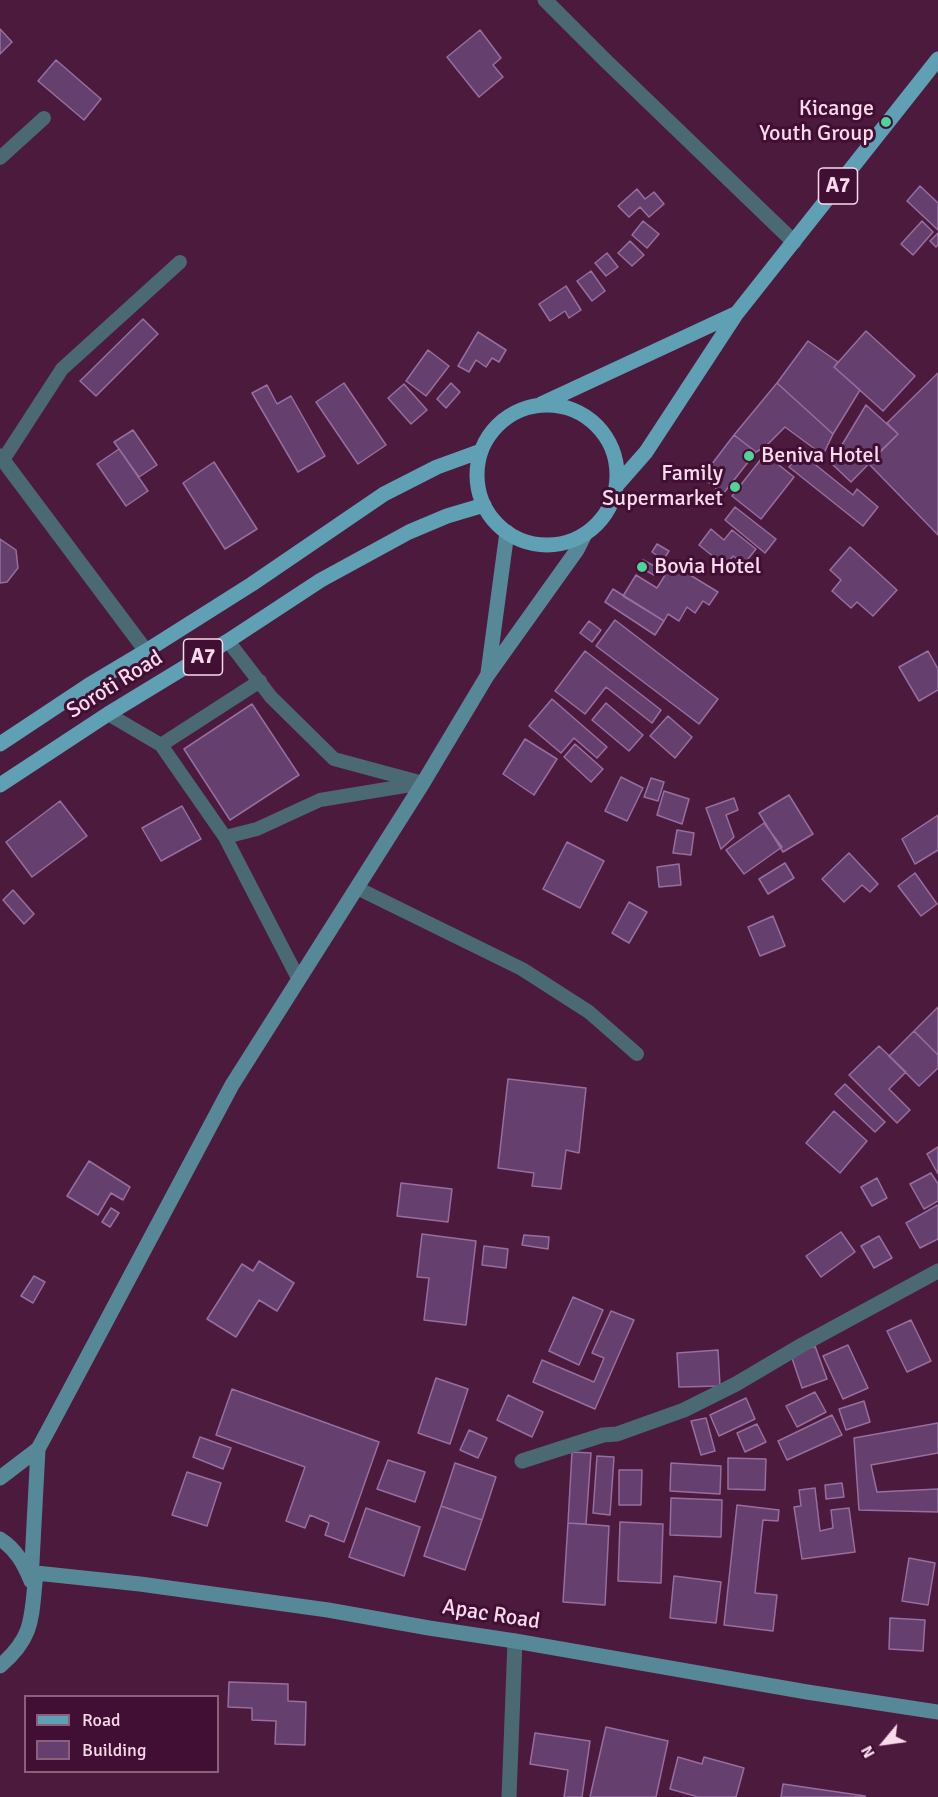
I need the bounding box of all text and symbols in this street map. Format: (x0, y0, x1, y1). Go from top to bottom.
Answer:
place label: Kicange Youth Group (759, 96, 874, 148)
marker: Kicange Youth Group (879, 115, 893, 129)
road number: A7 (818, 168, 858, 204)
place label: Beniva Hotel (761, 443, 880, 469)
marker: Beniva Hotel (742, 449, 756, 463)
place label: Family Supermarket (602, 461, 723, 512)
marker: Family Supermarket (728, 480, 742, 494)
place label: Bovia Hotel (654, 554, 761, 580)
marker: Bovia Hotel (635, 560, 649, 574)
road number: A7 (184, 639, 222, 675)
street label: Soroti Road (62, 645, 168, 725)
street label: Apac Road (440, 1594, 542, 1636)
legend (24, 1695, 219, 1773)
text: Road (82, 1709, 121, 1731)
north arrow (854, 1713, 914, 1773)
text: Building (82, 1739, 146, 1761)
text: N (857, 1742, 880, 1761)

